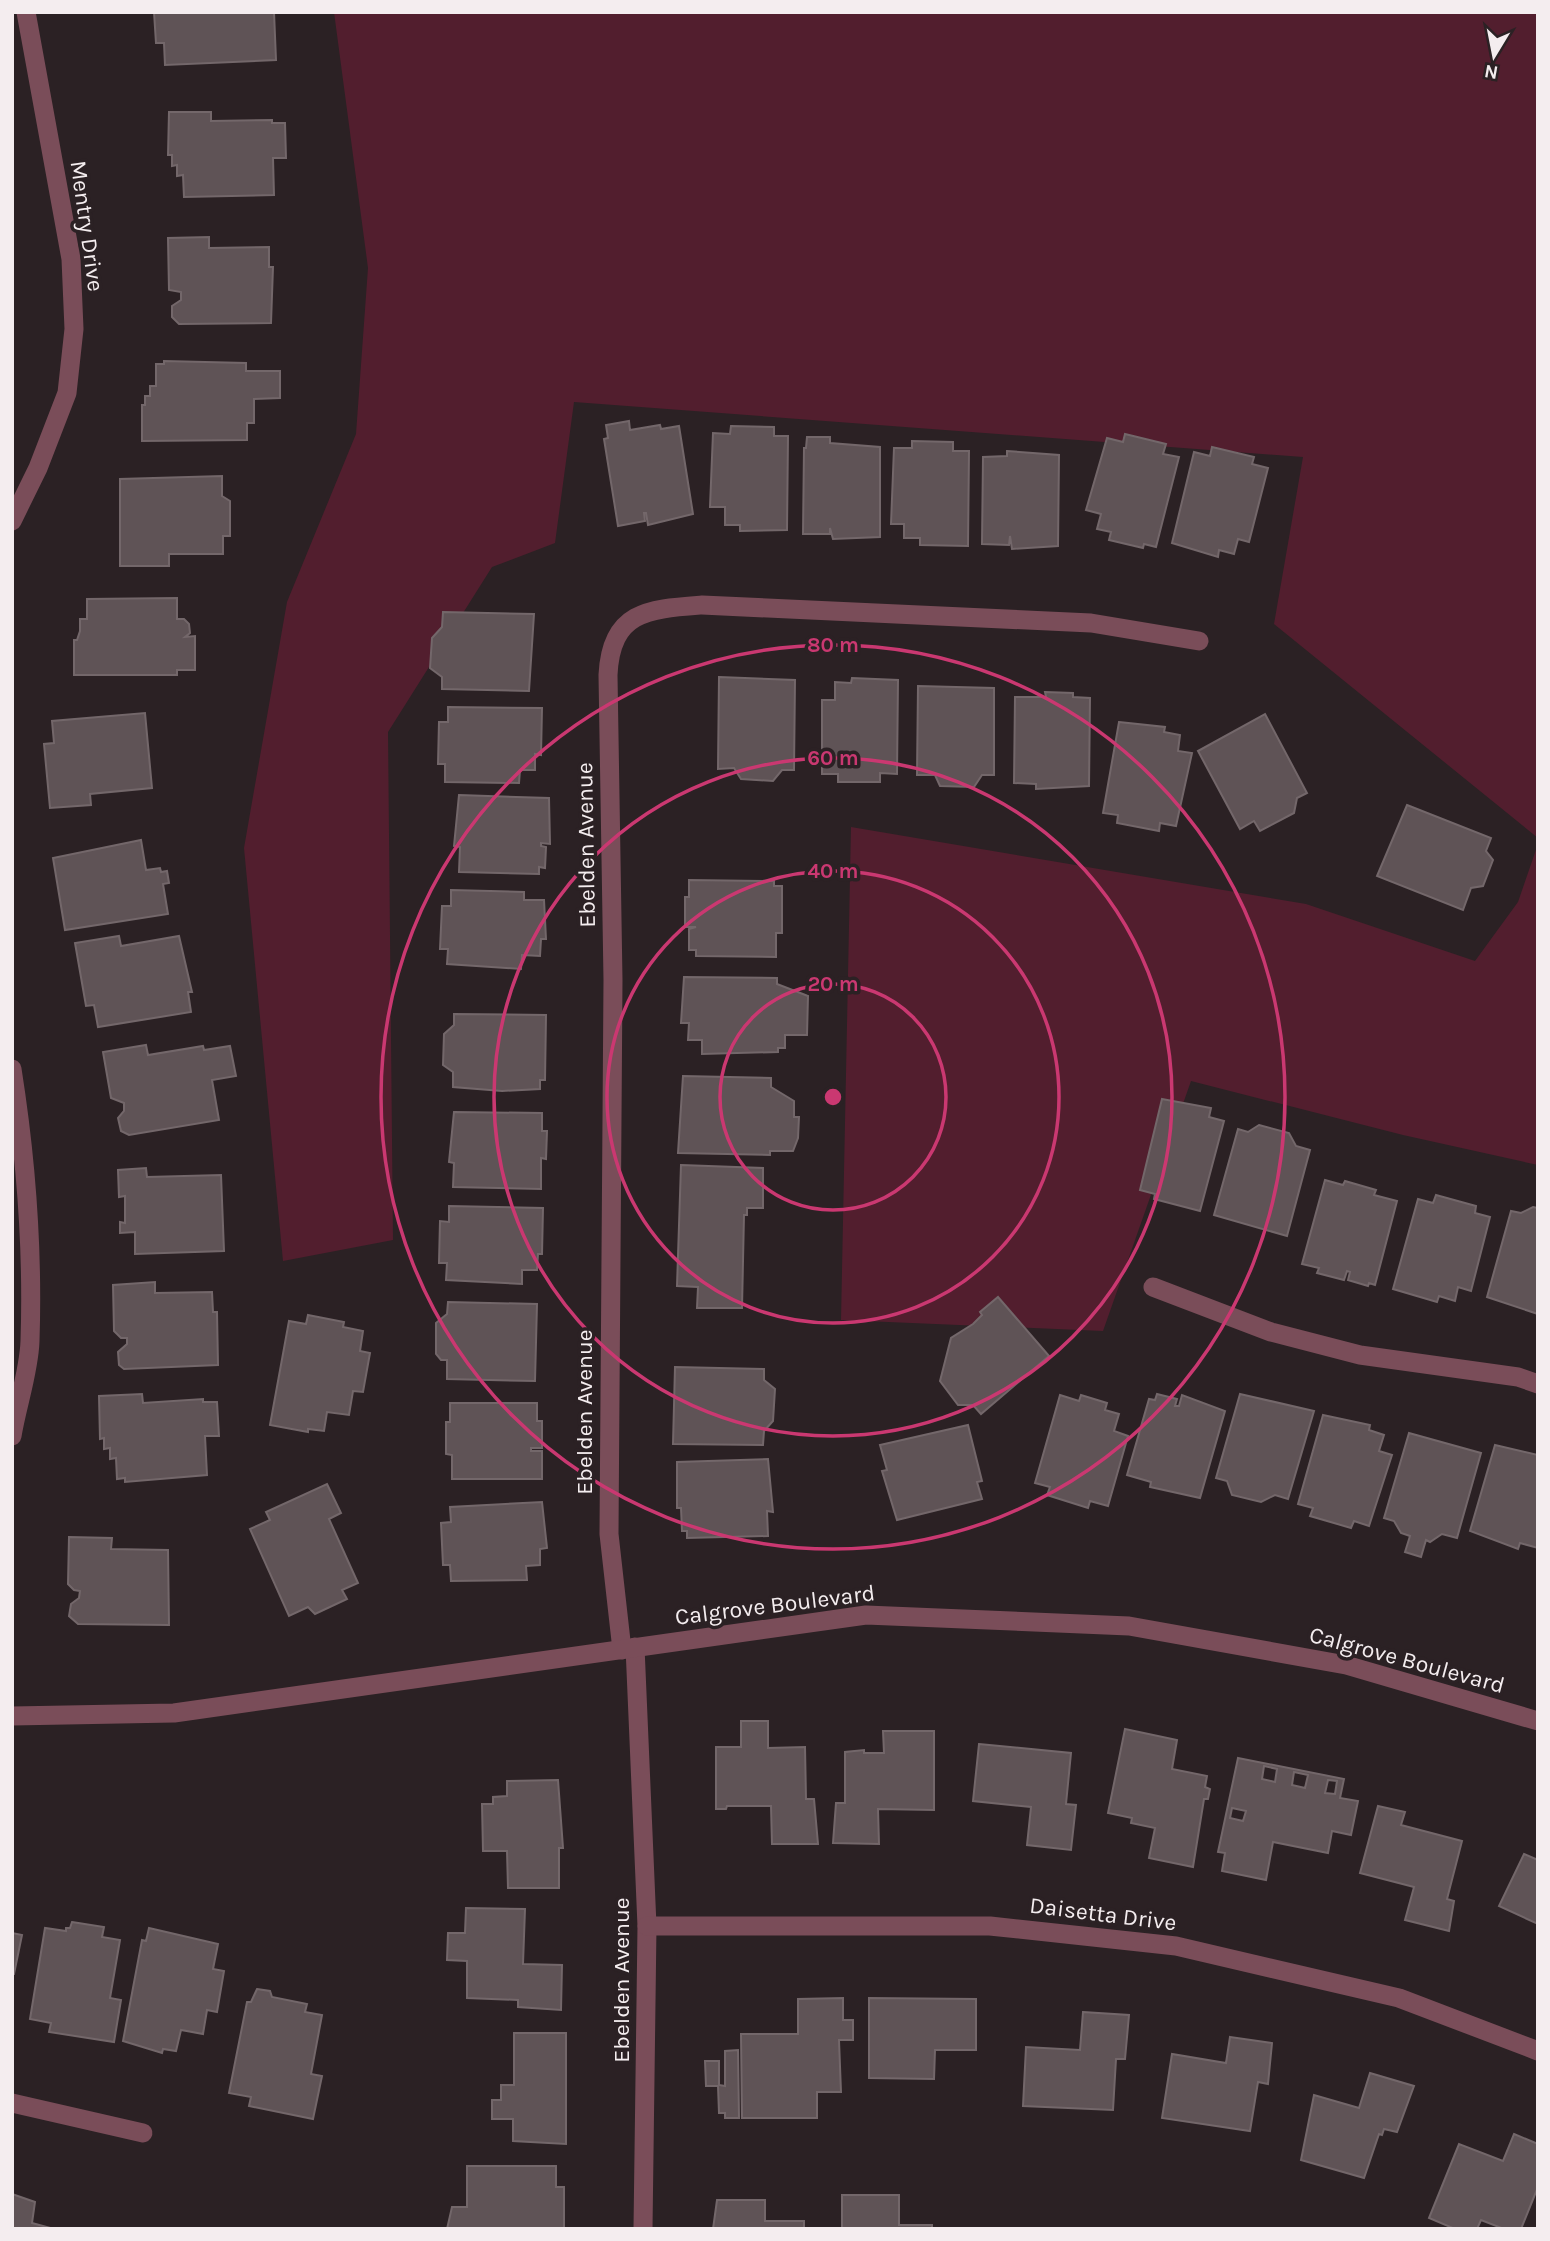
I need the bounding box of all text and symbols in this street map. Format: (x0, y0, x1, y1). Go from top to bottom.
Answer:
north arrow (1459, 21, 1529, 91)
text: N (1483, 60, 1500, 84)
street label: Mentry Drive (64, 159, 110, 293)
text: 80 m (807, 633, 859, 657)
text: 60 m (807, 746, 859, 770)
street label: Ebelden Avenue (571, 762, 601, 928)
text: 40 m (807, 859, 859, 883)
text: 20 m (807, 972, 859, 996)
centre of rings (821, 1085, 845, 1109)
street label: Ebelden Avenue (571, 1329, 598, 1495)
street label: Calgrove Boulevard (674, 1579, 876, 1631)
street label: Calgrove Boulevard (1306, 1621, 1508, 1699)
street label: Daisetta Drive (1028, 1892, 1178, 1936)
street label: Ebelden Avenue (608, 1897, 635, 2063)

